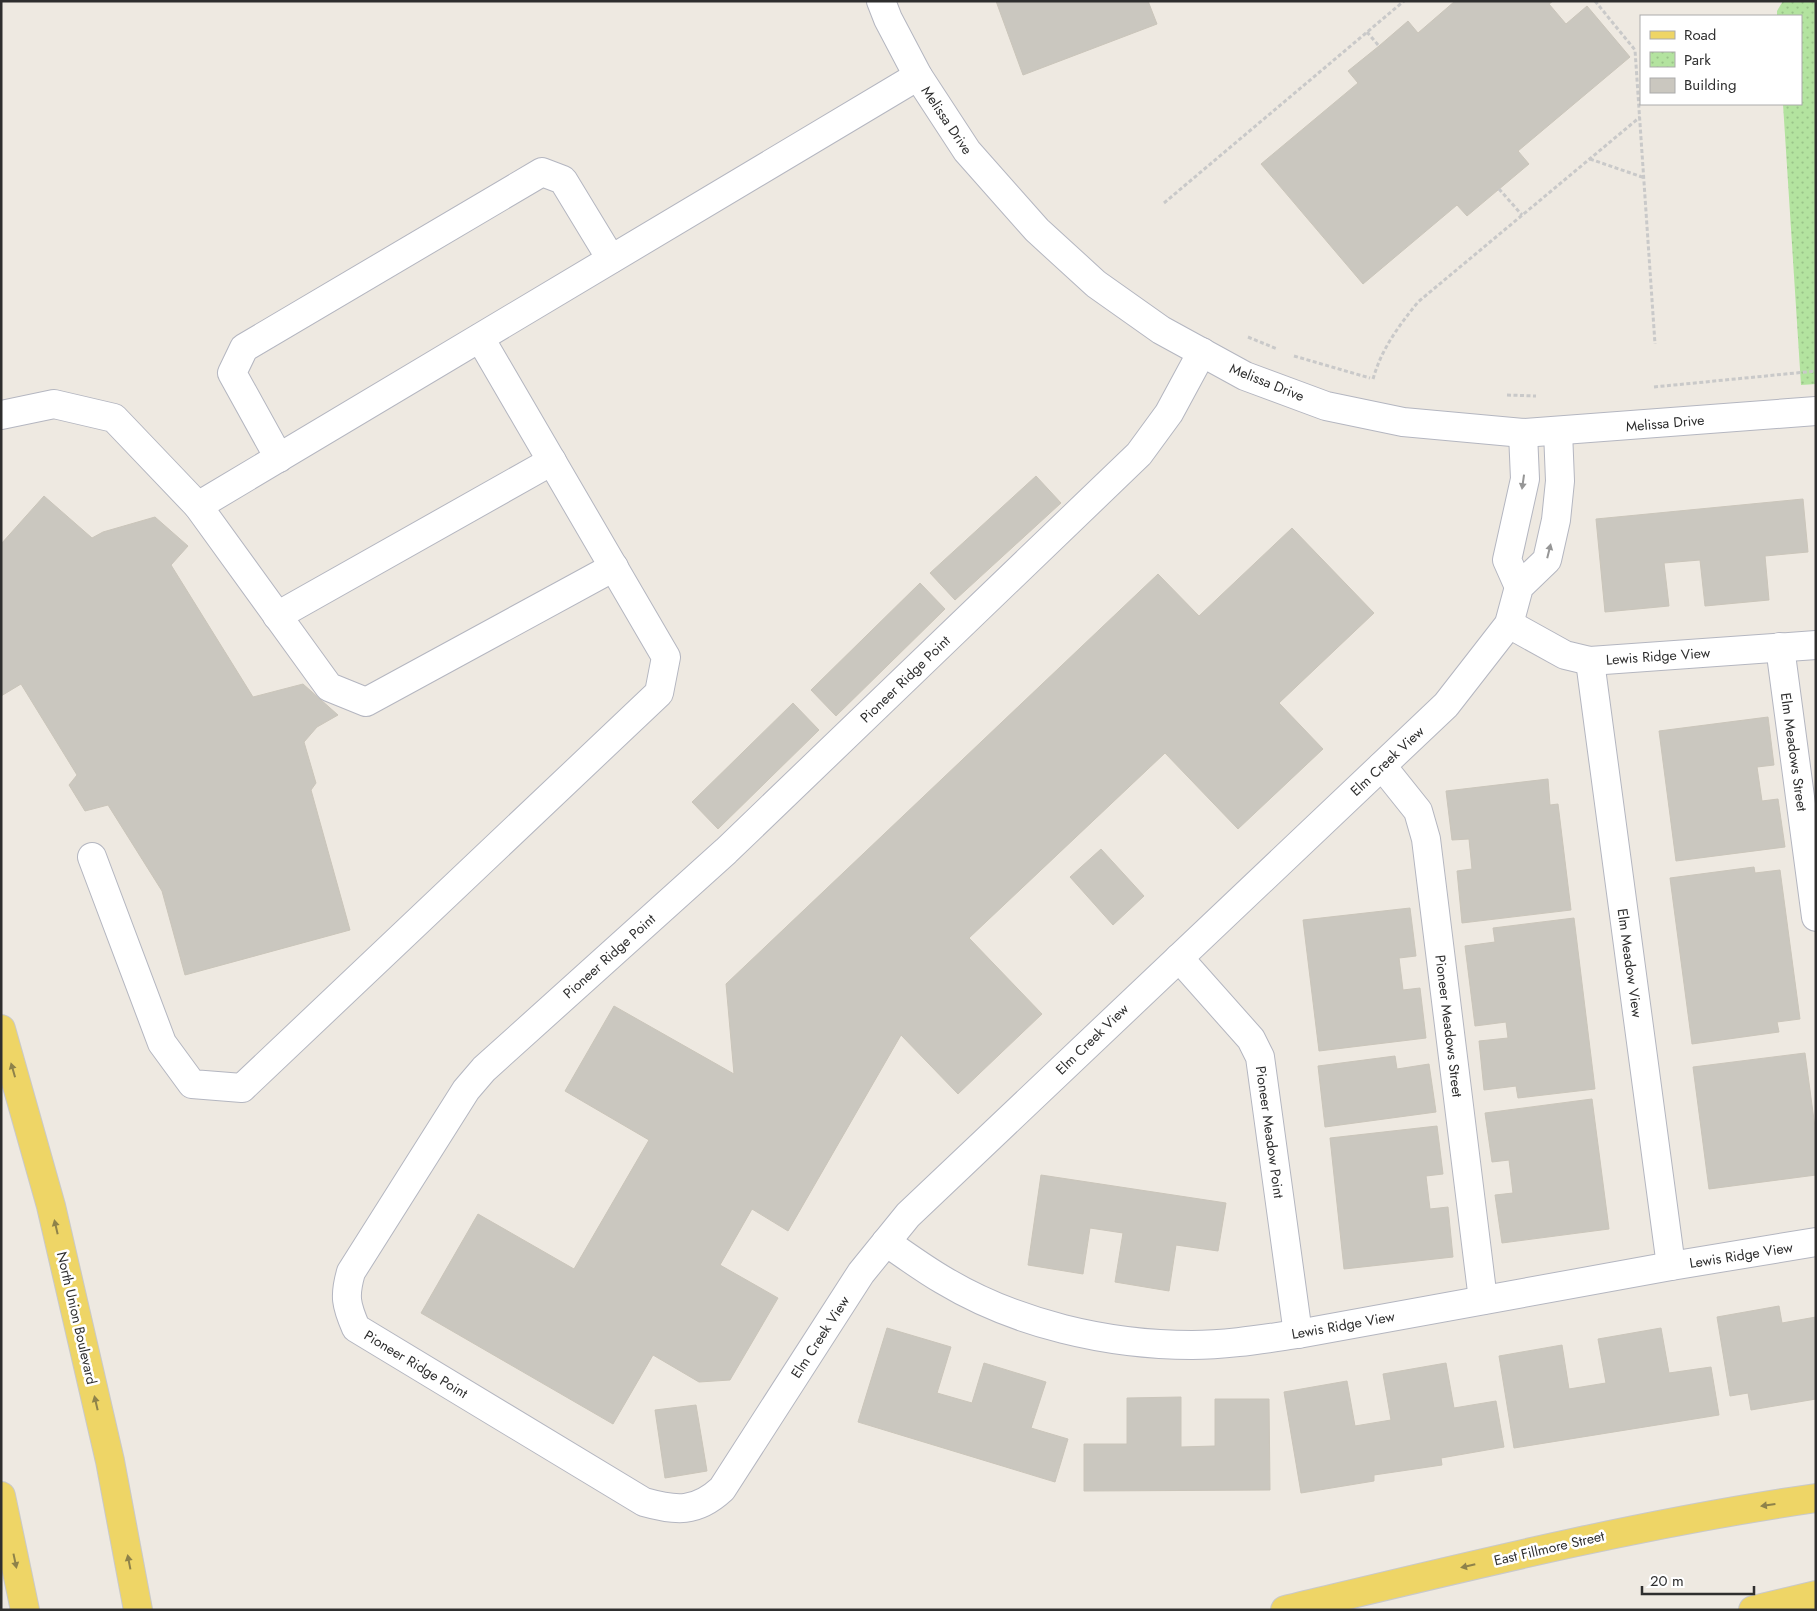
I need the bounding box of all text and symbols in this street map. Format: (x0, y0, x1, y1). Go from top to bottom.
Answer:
legend (1640, 15, 1802, 105)
text: Road (1684, 24, 1716, 46)
text: Park (1684, 49, 1711, 71)
text: Building (1684, 74, 1736, 96)
street label: Melissa Drive (917, 82, 977, 158)
street label: Melissa Drive (1227, 358, 1307, 406)
street label: Melissa Drive (1625, 410, 1705, 436)
one-way arrow (1519, 474, 1527, 490)
one-way arrow (1545, 543, 1553, 558)
street label: Pioneer Ridge Point (856, 630, 955, 727)
street label: Lewis Ridge View (1605, 642, 1711, 670)
street label: Elm Meadows Street (1776, 691, 1812, 813)
street label: Elm Creek View (1346, 721, 1429, 801)
street label: Elm Meadow View (1612, 907, 1648, 1019)
street label: Pioneer Ridge Point (559, 909, 660, 1003)
street label: Pioneer Meadows Street (1430, 954, 1468, 1099)
street label: Elm Creek View (1051, 999, 1133, 1079)
one-way arrow (9, 1063, 17, 1078)
street label: Pioneer Meadow Point (1251, 1065, 1289, 1200)
one-way arrow (52, 1220, 60, 1235)
street label: Lewis Ridge View (1688, 1237, 1795, 1273)
street label: North Union Boulevard (52, 1250, 102, 1386)
street label: Elm Creek View (786, 1292, 854, 1382)
street label: Lewis Ridge View (1290, 1306, 1397, 1344)
street label: Pioneer Ridge Point (360, 1325, 472, 1403)
one-way arrow (92, 1395, 100, 1410)
one-way arrow (1759, 1501, 1775, 1509)
street label: East Fillmore Street (1492, 1525, 1607, 1570)
one-way arrow (11, 1553, 19, 1568)
one-way arrow (124, 1553, 132, 1569)
one-way arrow (1461, 1562, 1476, 1570)
scale bar (1642, 1564, 1754, 1596)
text: 20 m (1650, 1570, 1684, 1592)

